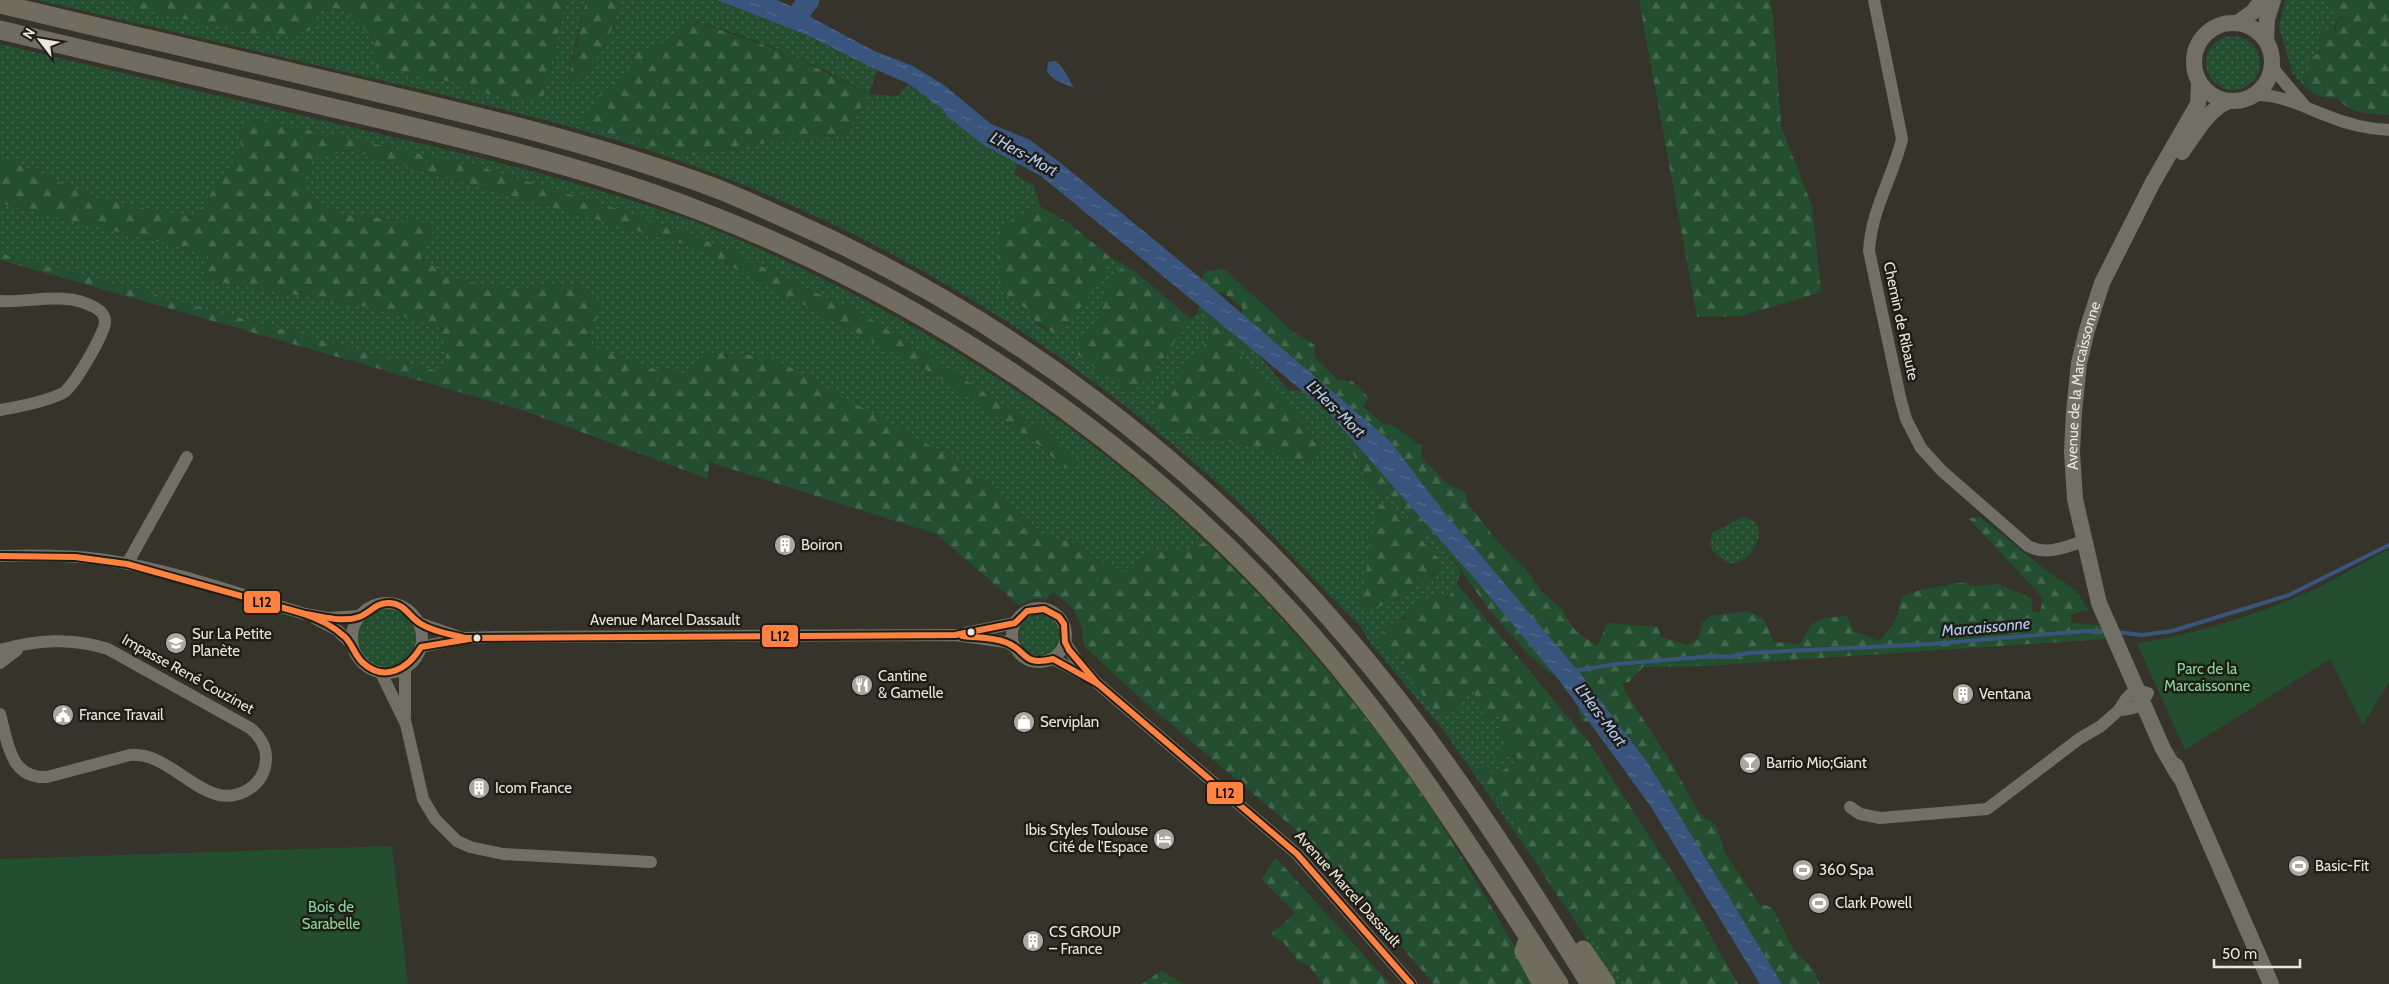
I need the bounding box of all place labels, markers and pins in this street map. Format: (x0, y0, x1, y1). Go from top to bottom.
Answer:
building icon: Boiron (773, 533, 797, 557)
place label: Boiron (801, 536, 843, 554)
place label: Sur La Petite Planète (192, 625, 272, 660)
unlabelled marker (966, 627, 976, 637)
school or university icon: Sur La Petite Planète (164, 631, 188, 655)
unlabelled marker (472, 633, 482, 643)
place label: Cantine & Gamelle (878, 667, 944, 702)
restaurant icon: Cantine & Gamelle (850, 673, 874, 697)
building icon: Ventana (1951, 682, 1975, 706)
place label: Ventana (1979, 685, 2032, 703)
public building icon: France Travail (51, 703, 75, 727)
place label: France Travail (79, 706, 164, 724)
shop icon: Serviplan (1012, 710, 1036, 734)
place label: Serviplan (1040, 713, 1099, 731)
bar icon: Barrio Mio;Giant (1738, 751, 1762, 775)
place label: Barrio Mio;Giant (1766, 754, 1867, 772)
building icon: Icom France (467, 776, 491, 800)
place label: Icom France (495, 779, 572, 797)
place label: Ibis Styles Toulouse Cité de l'Espace (1025, 821, 1148, 856)
hotel icon: Ibis Styles Toulouse Cité de l'Espace (1152, 827, 1176, 851)
sports icon: Basic-Fit (2287, 854, 2311, 878)
place label: Basic-Fit (2315, 857, 2369, 875)
sports icon: 360 Spa (1791, 858, 1815, 882)
place label: 360 Spa (1819, 861, 1875, 879)
sports icon: Clark Powell (1807, 891, 1831, 915)
place label: Clark Powell (1835, 894, 1912, 912)
place label: CS GROUP – France (1049, 923, 1121, 958)
building icon: CS GROUP – France (1021, 929, 1045, 953)

